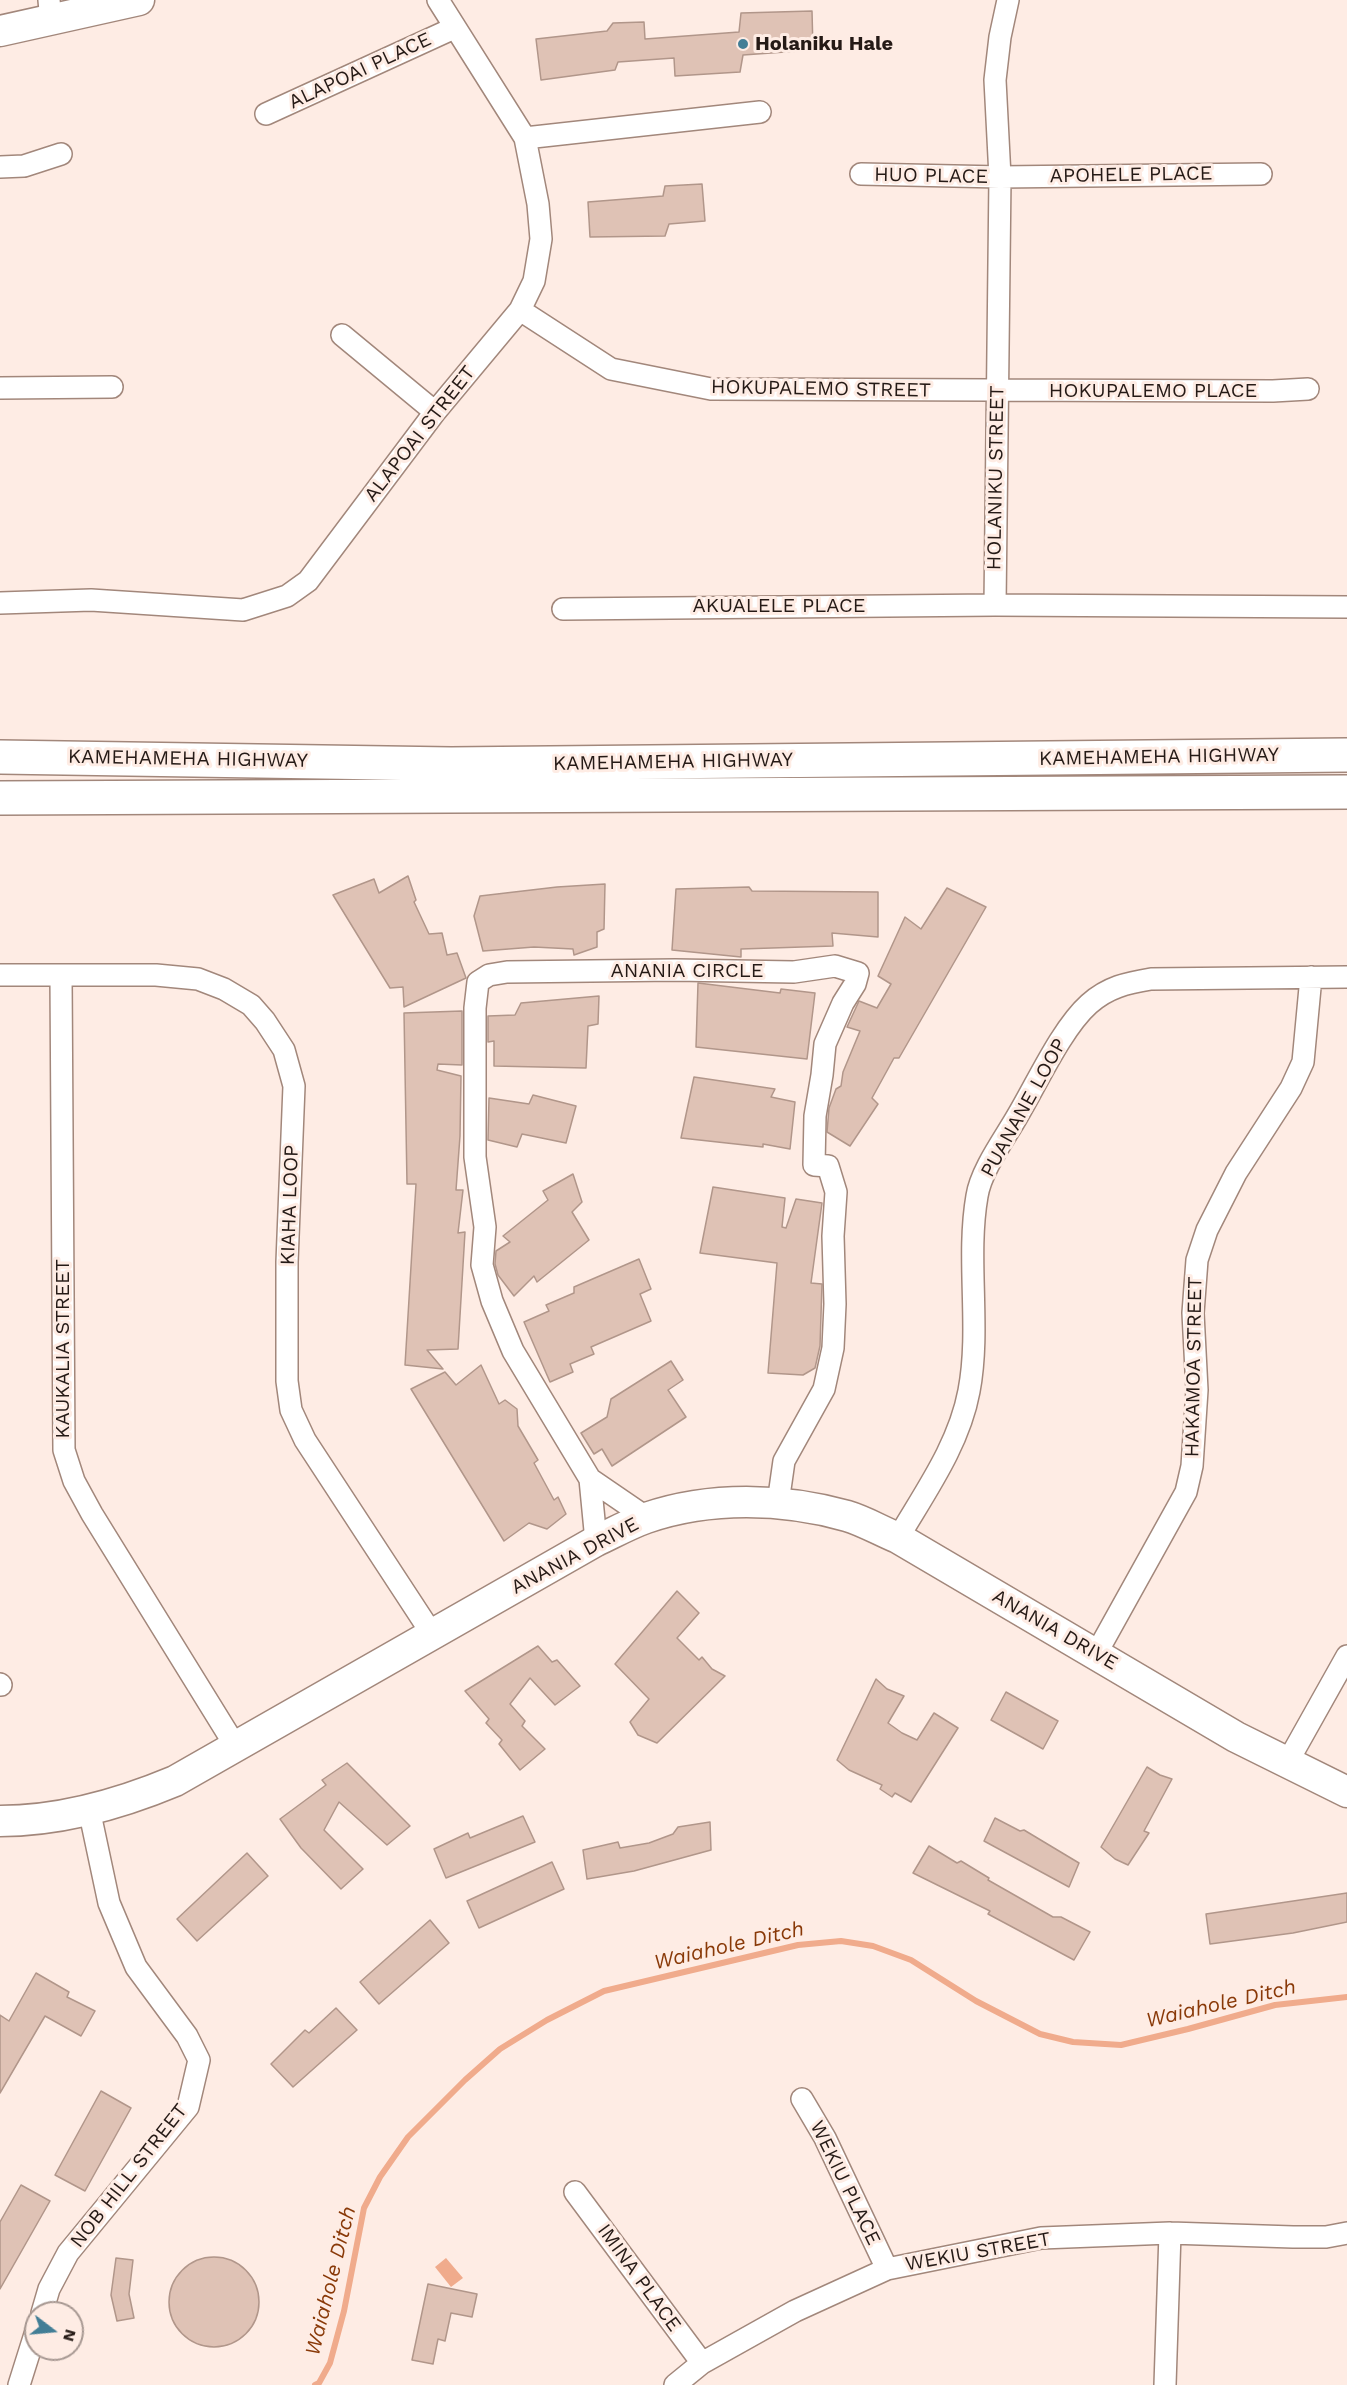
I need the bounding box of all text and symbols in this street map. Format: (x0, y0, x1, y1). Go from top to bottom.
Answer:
street label: ALAPOAI PLACE (285, 27, 435, 115)
place label: Holaniku Hale (755, 32, 893, 56)
marker: Holaniku Hale (736, 37, 750, 51)
street label: APOHELE PLACE (1049, 162, 1213, 188)
street label: HUO PLACE (874, 163, 988, 189)
street label: ALAPOAI STREET (359, 361, 481, 507)
street label: HOKUPALEMO STREET (711, 375, 931, 403)
street label: HOKUPALEMO PLACE (1049, 379, 1257, 403)
street label: HOLANIKU STREET (982, 385, 1010, 571)
street label: AKUALELE PLACE (693, 594, 865, 618)
street label: KAMEHAMEHA HIGHWAY (1039, 743, 1279, 771)
street label: KAMEHAMEHA HIGHWAY (68, 745, 308, 773)
street label: KAMEHAMEHA HIGHWAY (553, 748, 793, 776)
street label: ANANIA CIRCLE (611, 959, 763, 983)
street label: PUANANE LOOP (976, 1034, 1072, 1182)
street label: KIAHA LOOP (276, 1144, 304, 1266)
street label: KAUKALIA STREET (51, 1259, 75, 1439)
street label: HAKAMOA STREET (1180, 1276, 1208, 1458)
street label: ANANIA DRIVE (507, 1512, 643, 1600)
street label: ANANIA DRIVE (988, 1584, 1122, 1676)
water label: Waiahole Ditch (652, 1917, 806, 1975)
water label: Waiahole Ditch (1144, 1975, 1298, 2033)
street label: NOB HILL STREET (65, 2099, 193, 2253)
street label: WEKIU PLACE (805, 2117, 885, 2249)
water label: Waiahole Ditch (300, 2204, 362, 2358)
street label: IMINA PLACE (592, 2220, 686, 2336)
street label: WEKIU STREET (903, 2227, 1053, 2277)
north arrow (24, 2301, 84, 2361)
text: N (59, 2327, 81, 2344)

